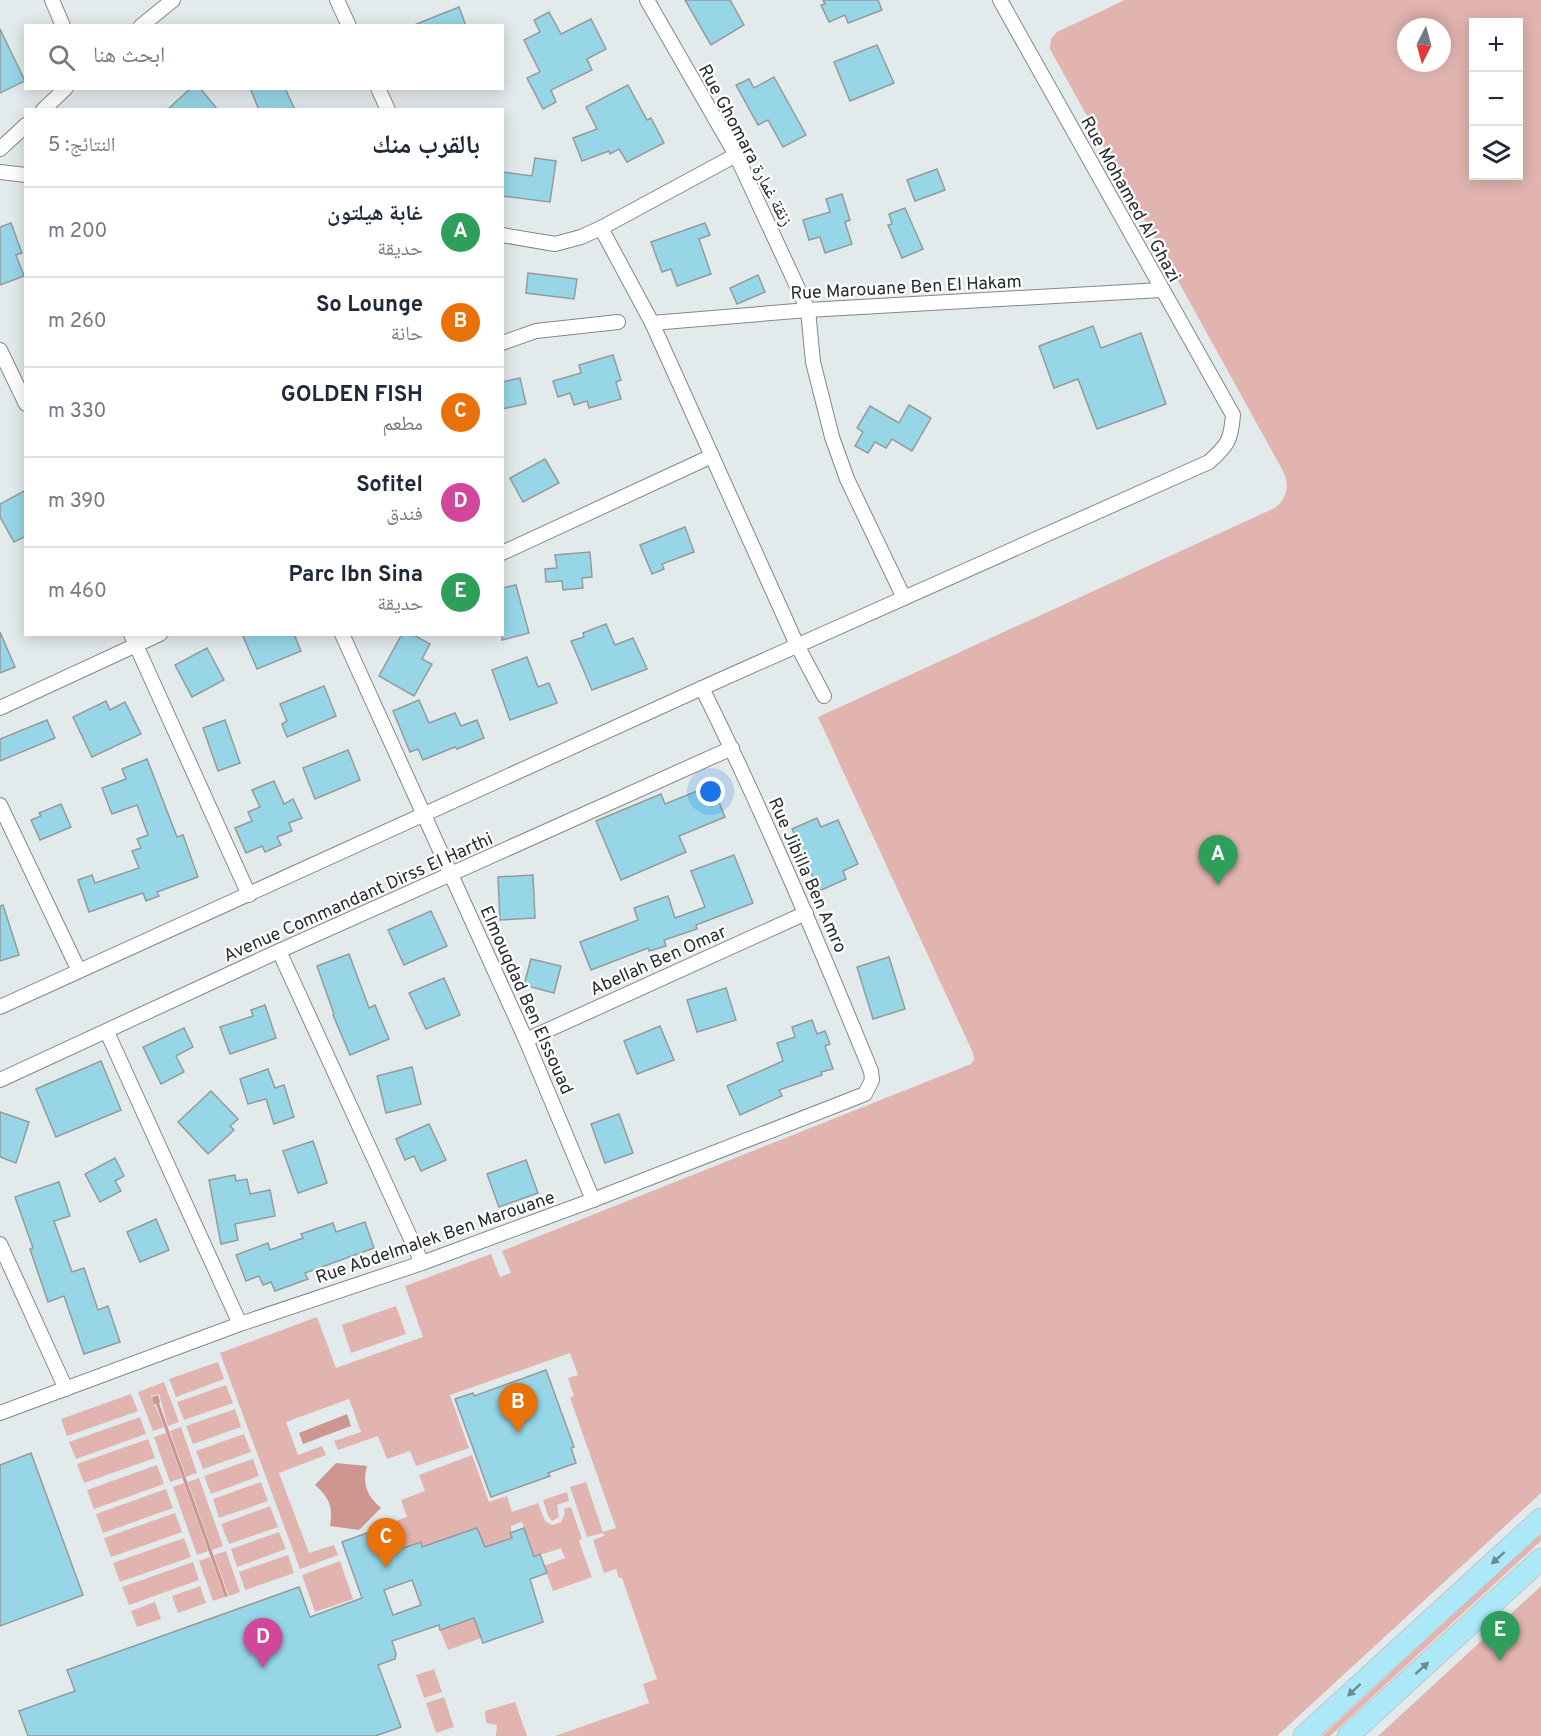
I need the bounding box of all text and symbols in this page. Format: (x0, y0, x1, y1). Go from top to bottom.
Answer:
north arrow (1397, 18, 1451, 72)
map controls (1469, 18, 1523, 180)
button: + (1469, 18, 1523, 72)
search box (24, 24, 504, 90)
icon: search (45, 41, 78, 74)
text: ابحث هنا (93, 43, 165, 70)
street label: Rue Ghomara زنقة غمارة (692, 61, 797, 231)
button: − (1469, 72, 1523, 126)
street label: Rue Mohamed Al Ghazi (1074, 113, 1185, 287)
button: layers (1469, 126, 1523, 180)
text: بالقرب منك (372, 130, 480, 163)
text: النتائج: 5 (48, 133, 116, 159)
text: غابة هيلتون (327, 201, 423, 228)
text: 200 m (48, 219, 107, 245)
text: A (453, 219, 468, 245)
text: حديقة (377, 237, 423, 263)
street label: Rue Marouane Ben El Hakam (790, 271, 1022, 306)
text: So Lounge (316, 292, 423, 319)
text: 260 m (48, 309, 107, 335)
text: B (454, 309, 467, 335)
text: حانة (391, 322, 423, 348)
text: GOLDEN FISH (281, 382, 423, 409)
text: 330 m (48, 399, 106, 425)
text: C (454, 399, 467, 425)
text: مطعم (382, 412, 423, 438)
text: Sofitel (356, 472, 423, 499)
text: 390 m (48, 489, 106, 515)
text: D (453, 489, 468, 515)
text: فندق (386, 502, 423, 528)
text: Parc Ibn Sina (289, 562, 423, 589)
text: 460 m (48, 579, 107, 605)
text: E (454, 579, 467, 605)
text: حديقة (377, 592, 423, 618)
your location (696, 777, 725, 806)
street label: Rue Jibilla Ben Amro (762, 794, 851, 957)
street label: Avenue Commandant Dirss El Harthi (220, 828, 497, 968)
pin: A (1198, 836, 1238, 885)
street label: Elmouqdad Ben Elssouad (474, 903, 578, 1098)
street label: Abellah Ben Omar (587, 921, 730, 1002)
street label: Rue Abdelmalek Ben Marouane (313, 1187, 558, 1290)
pin: B (498, 1384, 538, 1433)
pin: C (366, 1518, 406, 1568)
one-way arrow (1490, 1551, 1505, 1565)
pin: E (1480, 1612, 1520, 1661)
pin: D (244, 1618, 282, 1668)
one-way arrow (1415, 1661, 1430, 1675)
one-way arrow (1347, 1683, 1362, 1696)

